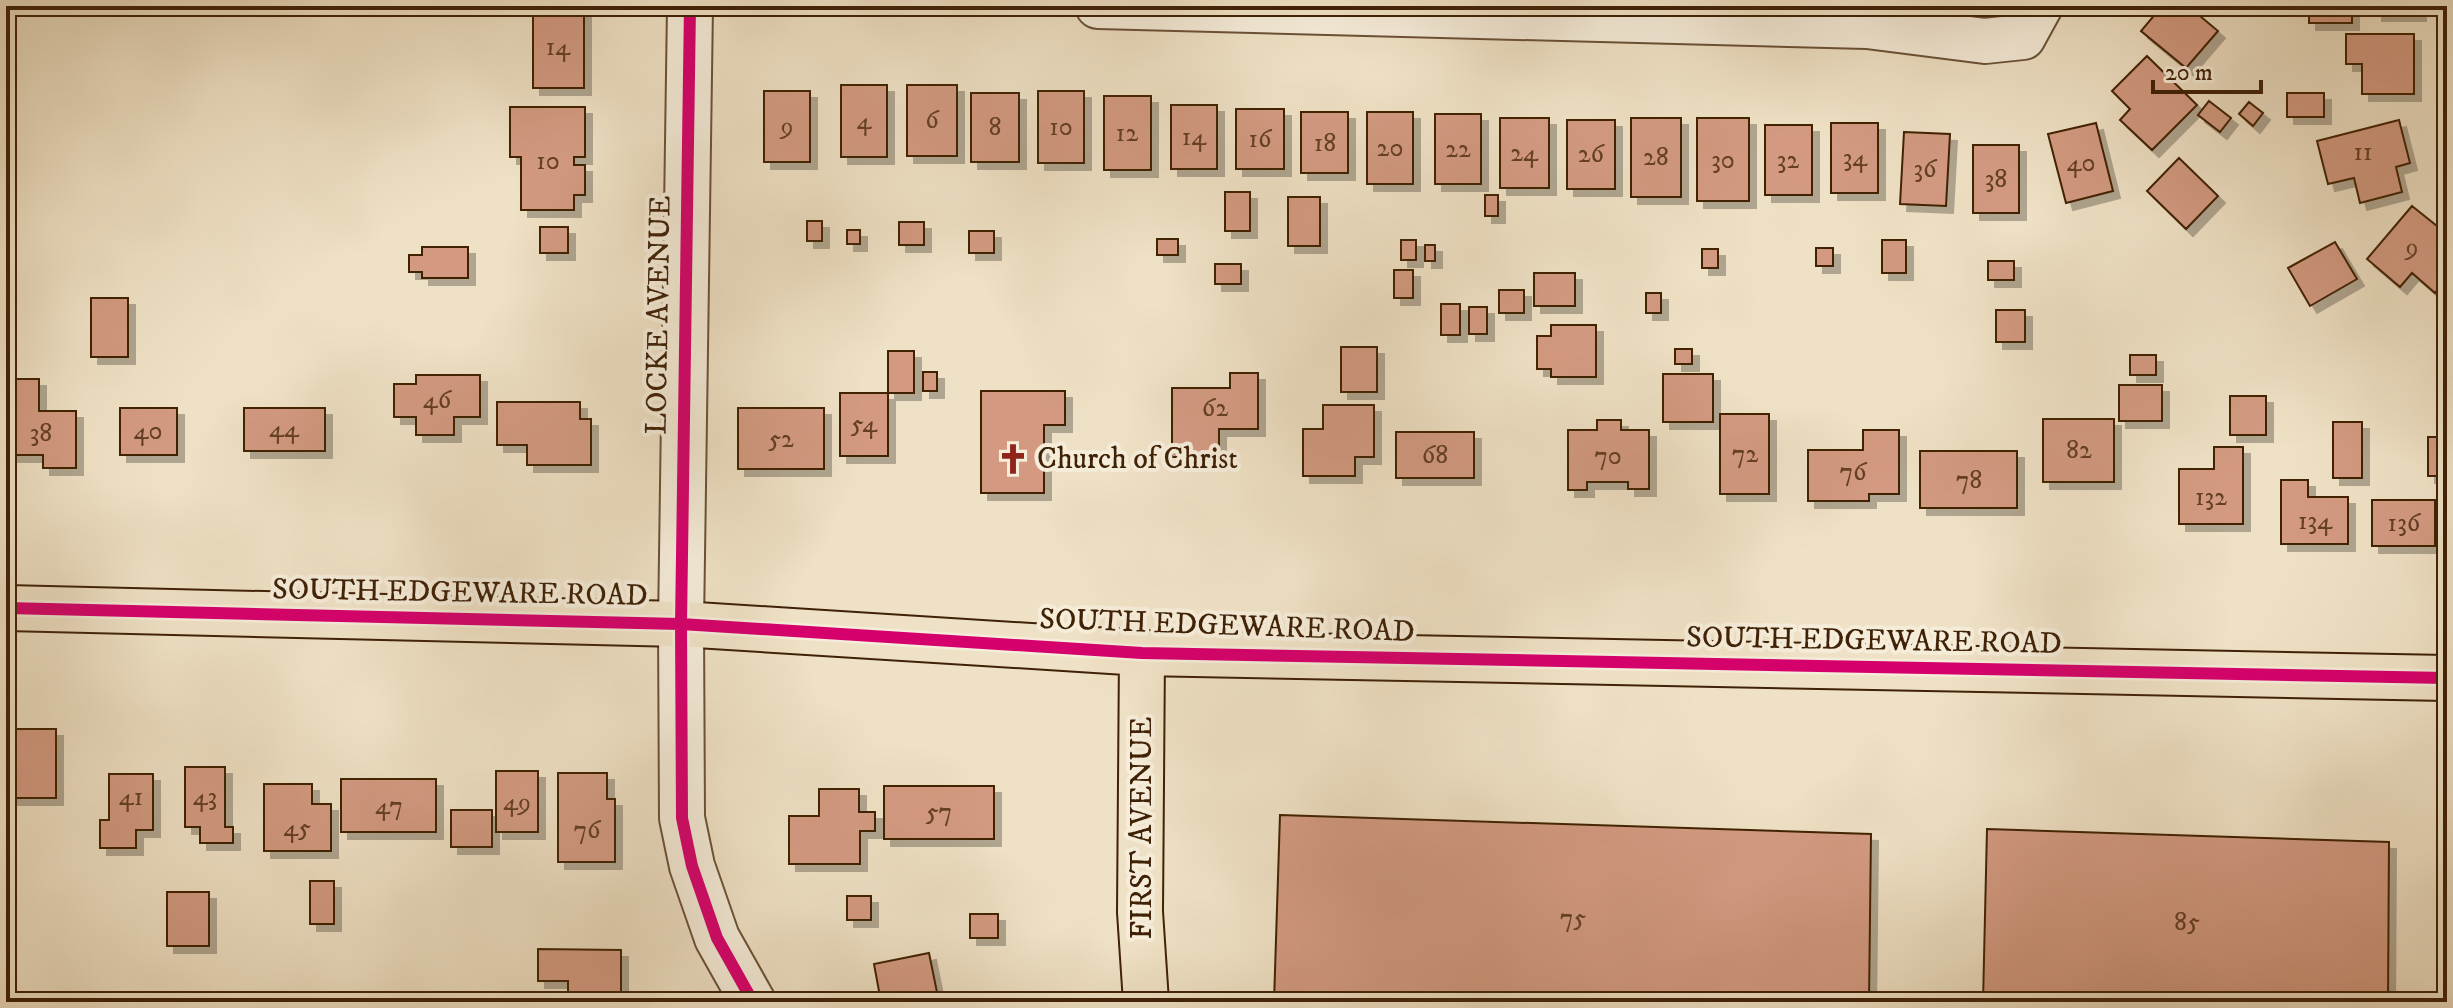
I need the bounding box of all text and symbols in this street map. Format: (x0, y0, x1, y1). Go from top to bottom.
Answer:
house number: 14 (546, 31, 571, 64)
scale bar (2153, 44, 2261, 94)
text: 20 m (2165, 58, 2213, 88)
house number: 6 (925, 104, 940, 137)
house number: 4 (857, 105, 873, 138)
house number: 9 (779, 110, 793, 143)
house number: 8 (988, 111, 1002, 144)
house number: 10 (1049, 111, 1073, 144)
house number: 12 (1116, 117, 1138, 150)
house number: 14 (1182, 121, 1207, 154)
house number: 16 (1249, 123, 1273, 156)
house number: 18 (1314, 127, 1336, 160)
house number: 20 (1377, 132, 1403, 165)
house number: 22 (1445, 133, 1471, 166)
house number: 11 (2353, 136, 2373, 169)
house number: 24 (1510, 137, 1539, 170)
house number: 26 (1578, 138, 1606, 171)
house number: 28 (1643, 141, 1669, 174)
house number: 34 (1843, 142, 1868, 175)
house number: 30 (1711, 144, 1735, 177)
house number: 32 (1777, 144, 1799, 177)
house number: 10 (536, 145, 560, 178)
house number: 40 (2067, 147, 2095, 180)
house number: 36 (1913, 153, 1938, 186)
house number: 38 (1985, 163, 2007, 196)
street label: LOCKE AVENUE (638, 195, 680, 435)
house number: 9 (2404, 231, 2418, 264)
house number: 46 (423, 384, 453, 417)
house number: 62 (1202, 392, 1228, 425)
house number: 54 (851, 408, 878, 441)
house number: 44 (269, 413, 300, 446)
house number: 40 (134, 415, 162, 448)
house number: 38 (30, 417, 52, 450)
house number: 52 (768, 423, 794, 456)
house number: 82 (2066, 434, 2092, 467)
house number: 72 (1732, 438, 1758, 471)
house number: 68 (1422, 439, 1448, 472)
house number: 70 (1594, 440, 1622, 473)
place label: Church of Christ (1037, 441, 1238, 478)
church icon: Church of Christ (996, 442, 1030, 476)
house number: 76 (1839, 456, 1868, 489)
house number: 78 (1956, 464, 1982, 497)
house number: 132 (2195, 481, 2227, 514)
house number: 134 (2298, 505, 2333, 538)
house number: 136 (2388, 507, 2422, 540)
street label: SOUTH EDGEWARE ROAD (272, 571, 648, 615)
street label: SOUTH EDGEWARE ROAD (1039, 601, 1415, 651)
street label: SOUTH EDGEWARE ROAD (1686, 619, 2062, 663)
street label: FIRST AVENUE (1124, 716, 1161, 940)
house number: 41 (119, 781, 143, 814)
house number: 43 (193, 781, 217, 814)
house number: 49 (503, 786, 531, 819)
house number: 47 (375, 790, 403, 823)
house number: 57 (926, 796, 952, 829)
house number: 45 (283, 812, 311, 845)
house number: 76 (573, 814, 602, 847)
house number: 75 (1560, 902, 1586, 935)
house number: 85 (2174, 906, 2200, 939)

